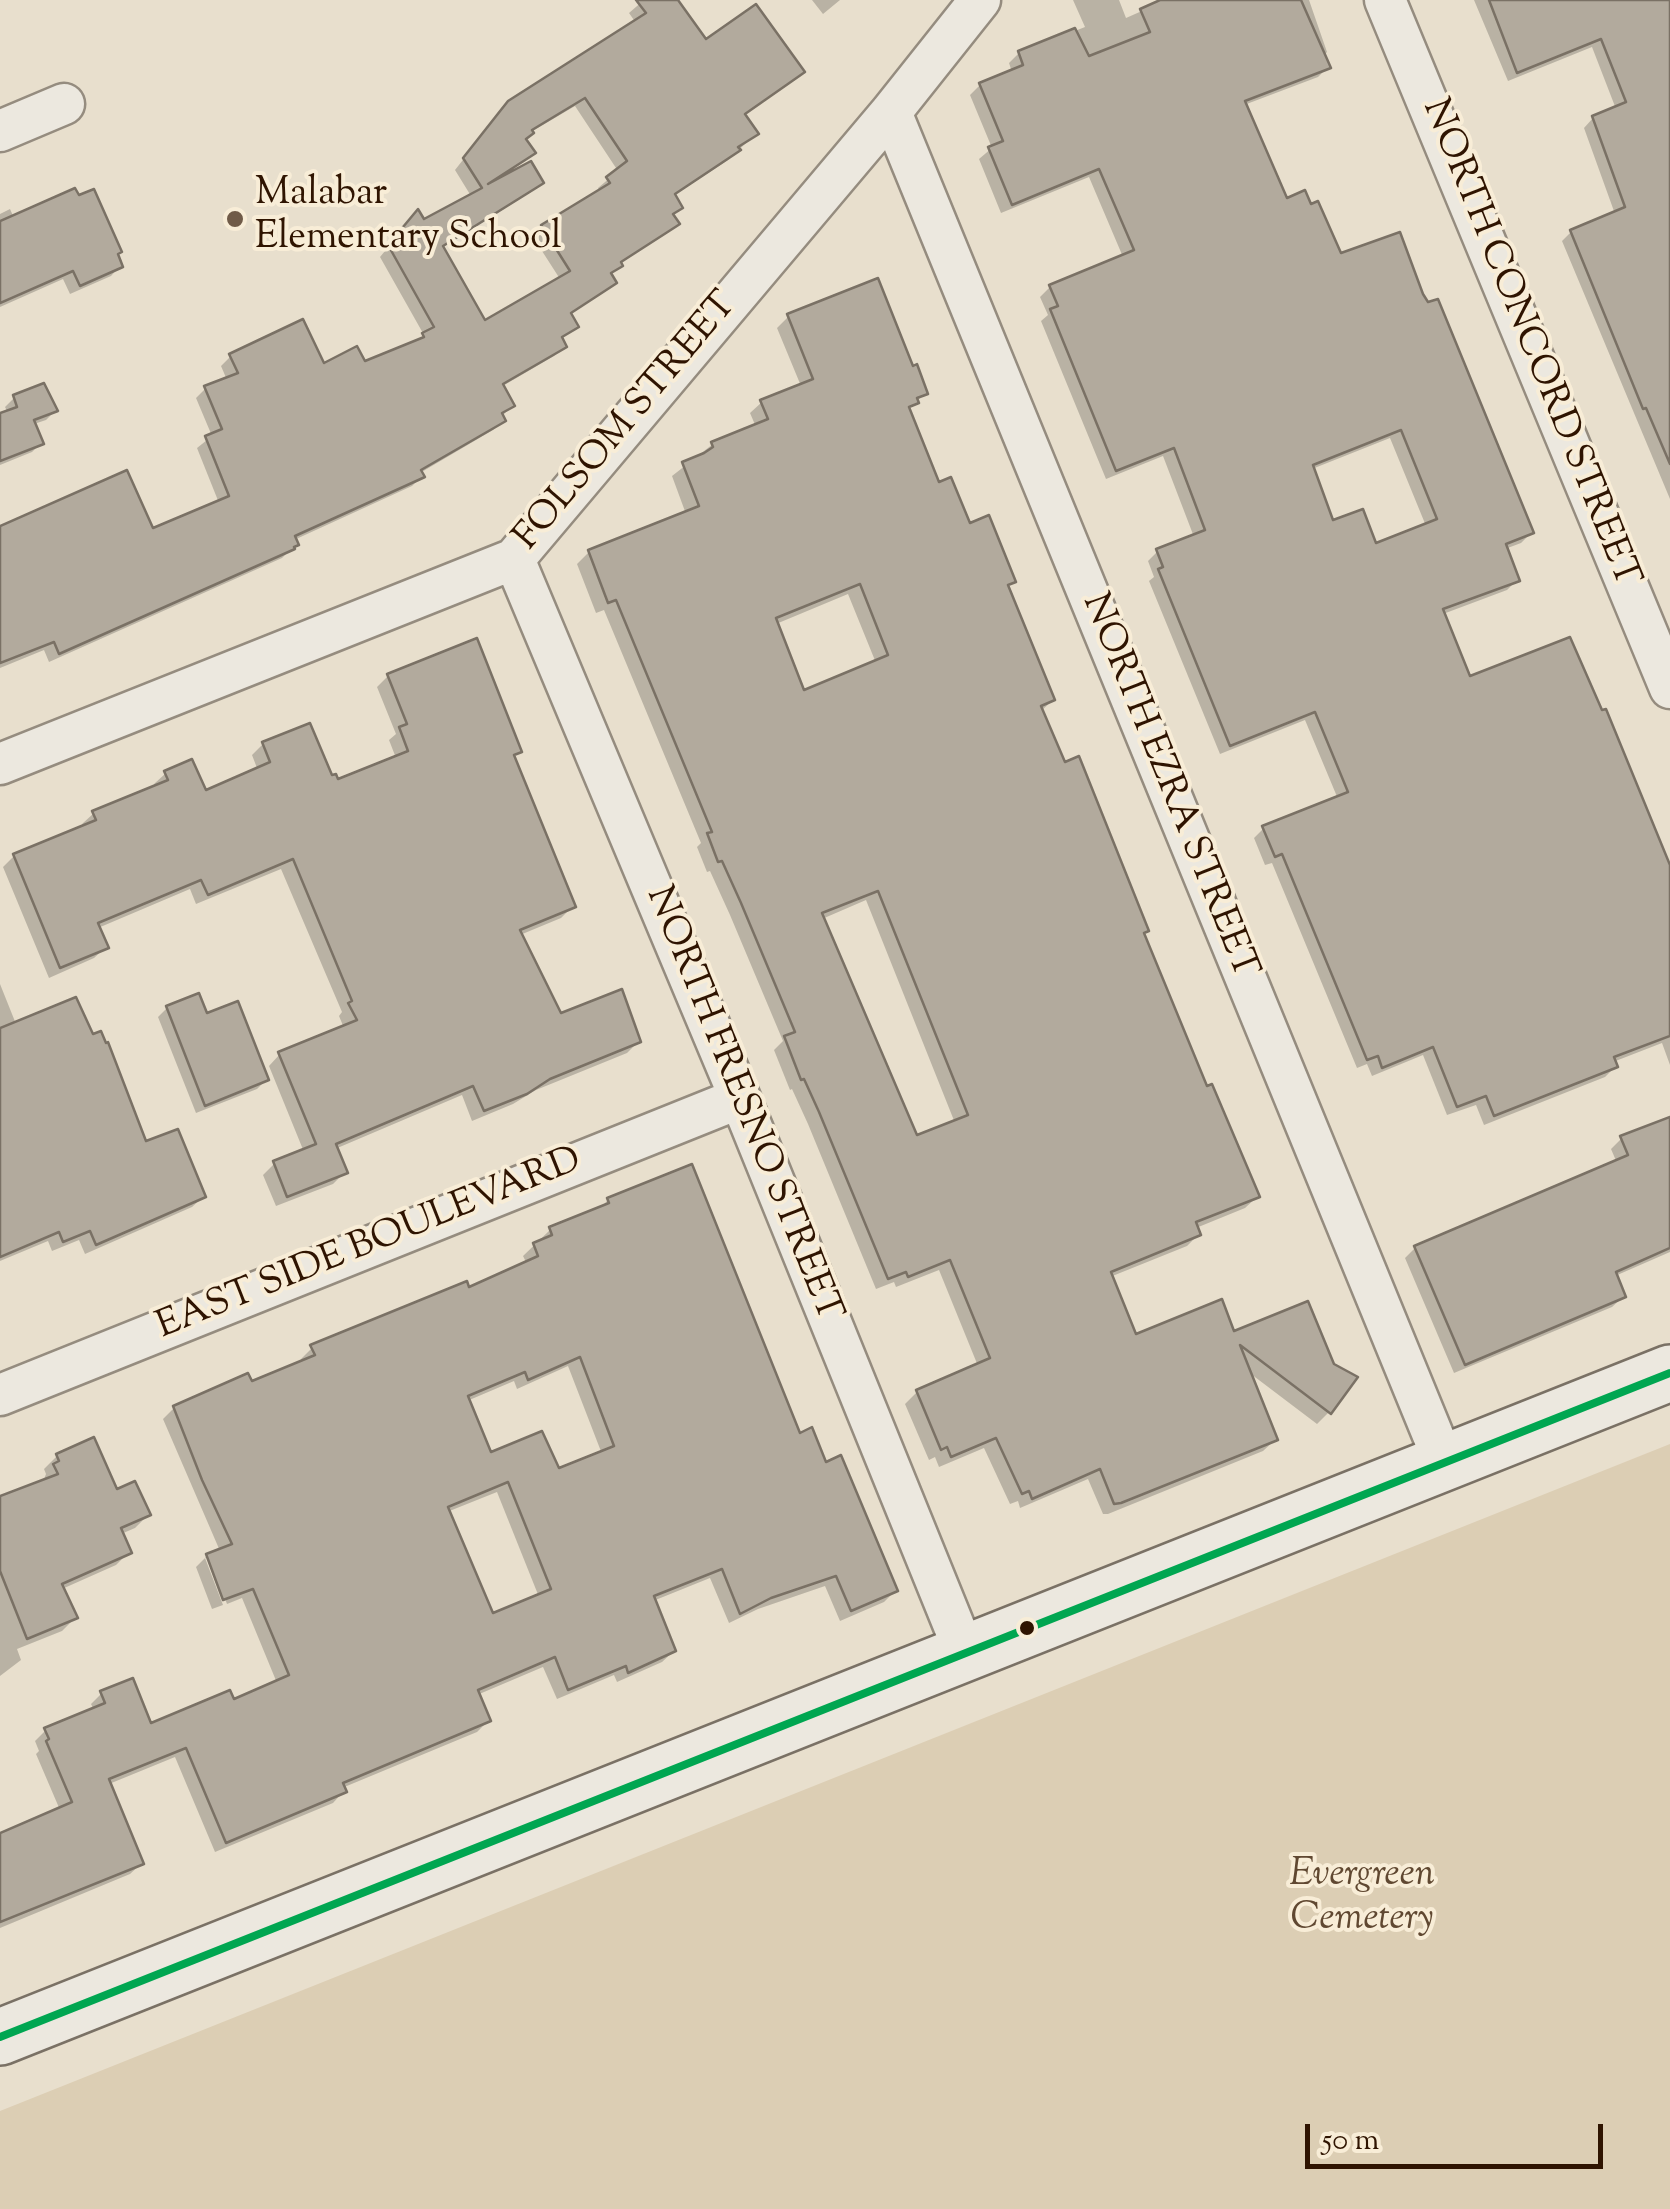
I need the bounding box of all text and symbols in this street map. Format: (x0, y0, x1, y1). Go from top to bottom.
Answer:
street label: NORTH CONCORD STREET (1409, 93, 1647, 595)
place label: Malabar Elementary School (255, 174, 562, 264)
marker: Malabar Elementary School (224, 208, 246, 230)
street label: FOLSOM STREET (507, 285, 749, 561)
street label: NORTH EZRA STREET (1069, 588, 1265, 986)
street label: NORTH FRESNO STREET (633, 881, 849, 1329)
street label: EAST SIDE BOULEVARD (151, 1140, 589, 1352)
unlabelled marker (1017, 1618, 1037, 1638)
park label: Evergreen Cemetery (1289, 1855, 1435, 1945)
scale bar (1310, 2104, 1608, 2166)
text: 50 m (1322, 2120, 1379, 2163)

